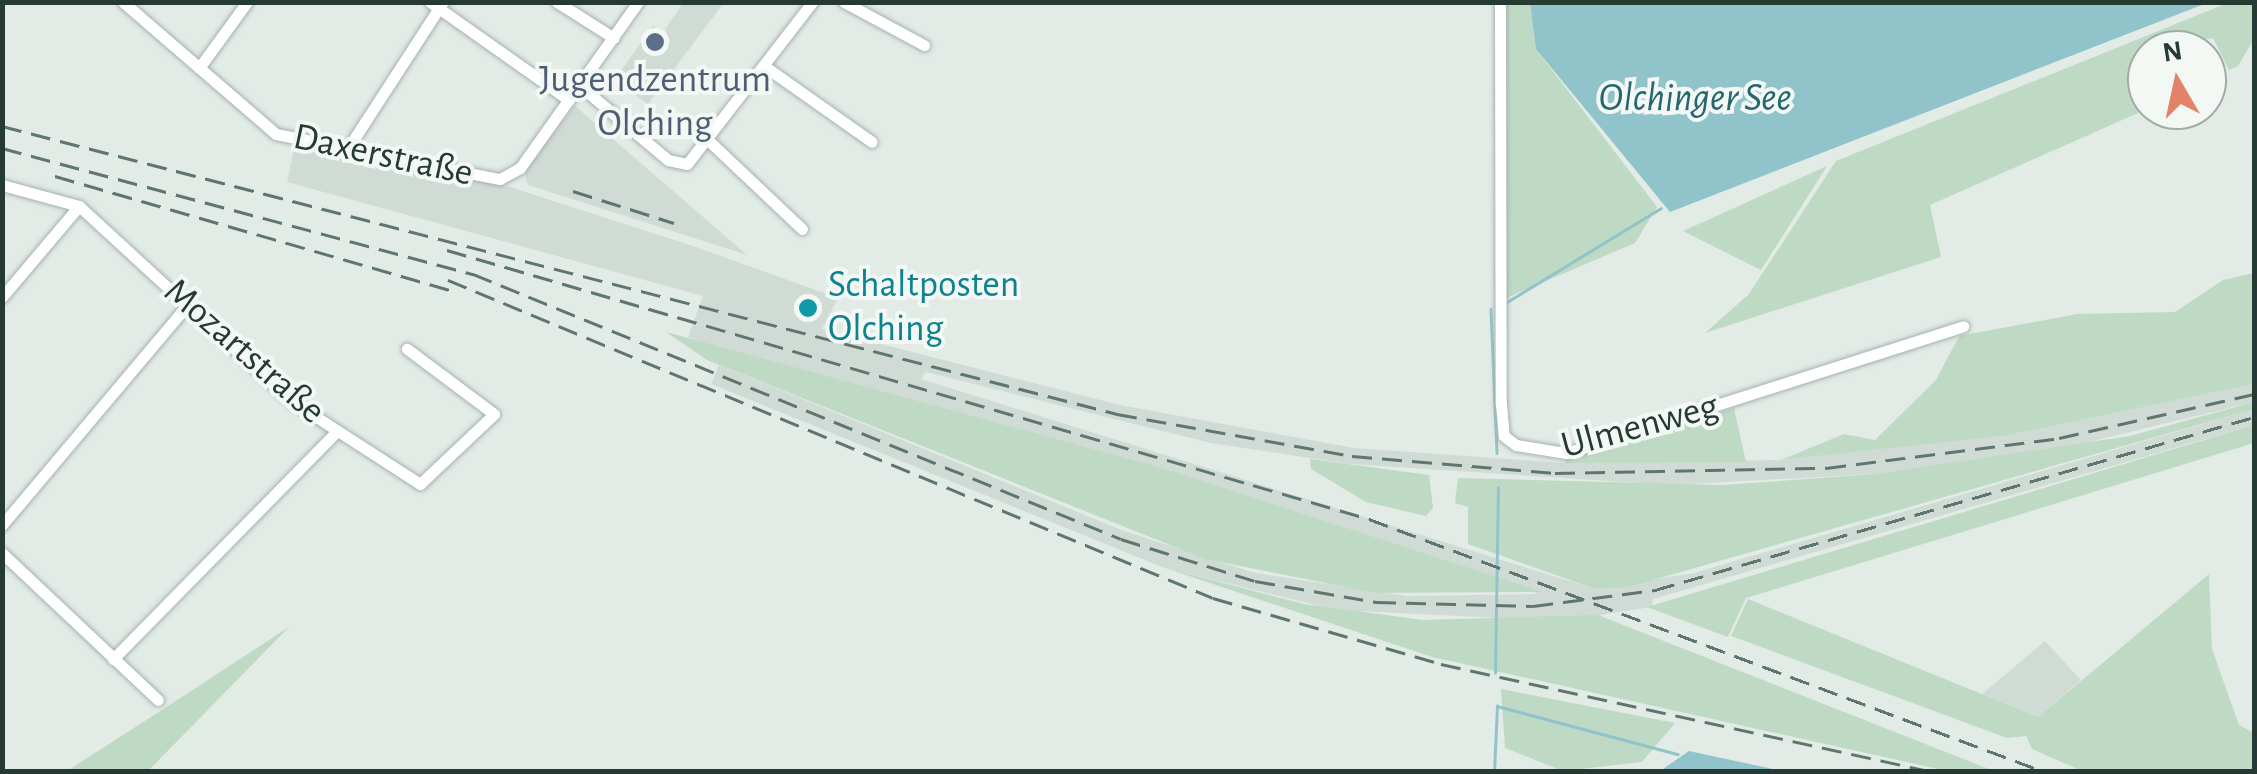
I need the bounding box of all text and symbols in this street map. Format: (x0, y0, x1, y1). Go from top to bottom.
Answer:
north arrow (2127, 30, 2227, 130)
marker: Jugendzentrum Olching (644, 31, 666, 53)
text: N (2161, 37, 2184, 68)
place label: Jugendzentrum Olching (539, 58, 771, 147)
water label: Olchinger See (1598, 74, 1792, 122)
street label: Daxerstraße (289, 115, 477, 197)
place label: Schaltposten Olching (828, 263, 1019, 352)
street label: Mozartstraße (154, 270, 334, 434)
marker: Schaltposten Olching (797, 297, 819, 319)
street label: Ulmenweg (1556, 384, 1724, 470)

